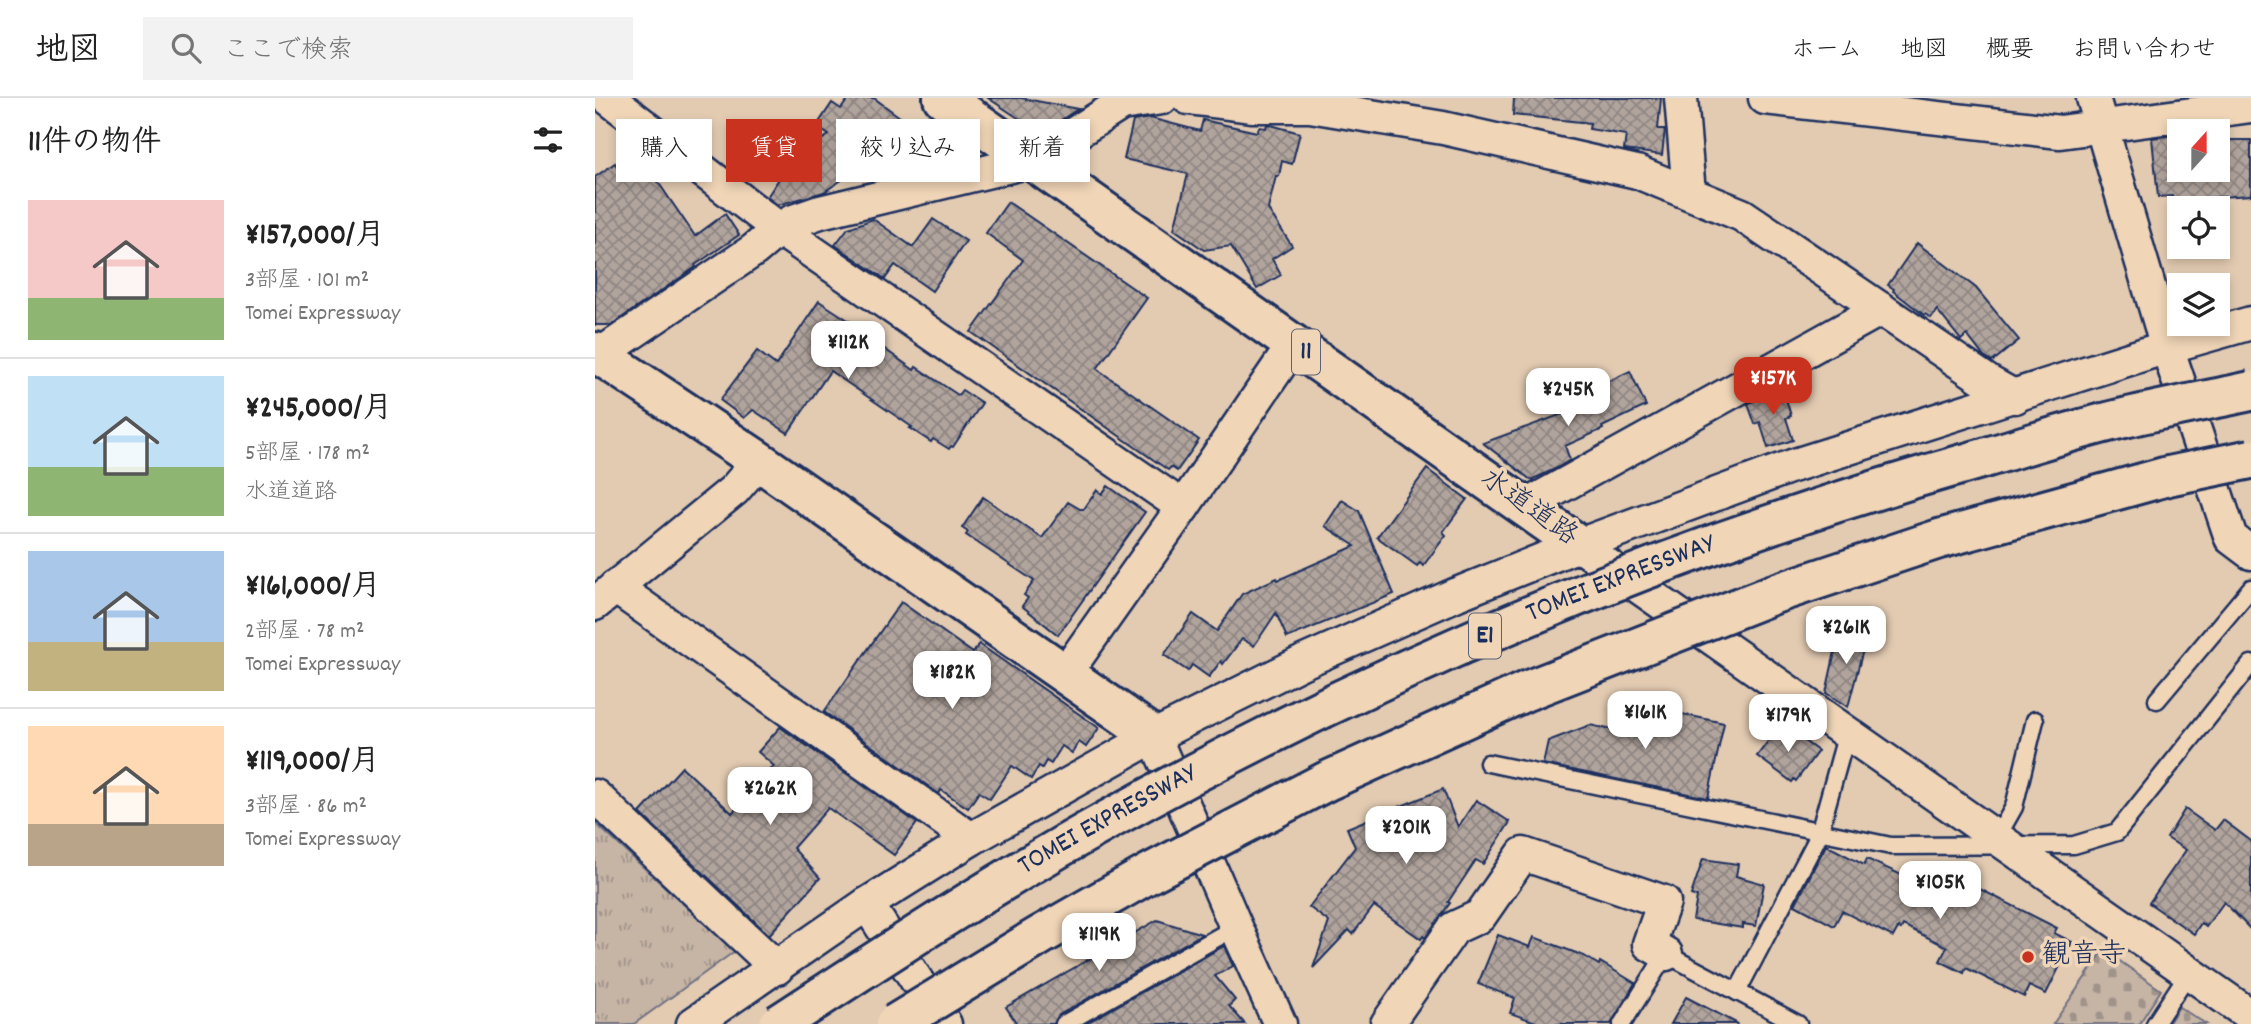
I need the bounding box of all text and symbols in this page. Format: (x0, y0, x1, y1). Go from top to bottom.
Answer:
search box (143, 17, 633, 80)
text: 地図 (35, 29, 101, 76)
icon: search (167, 29, 205, 67)
text: ここで検索 (223, 33, 353, 70)
text: ホーム (1791, 34, 1862, 68)
text: 地図 (1900, 34, 1948, 68)
text: 概要 (1986, 34, 2034, 68)
text: お問い合わせ (2072, 34, 2216, 68)
chip: 購入 (616, 119, 712, 182)
chip: 賃貸 (726, 119, 822, 182)
chip: 絞り込み (836, 119, 980, 182)
chip: 新着 (994, 119, 1090, 182)
north arrow (2167, 119, 2229, 182)
map controls (2167, 119, 2230, 336)
icon: filters (529, 121, 567, 159)
text: 11件の物件 (28, 123, 161, 166)
button: locate (2167, 196, 2230, 259)
text: ¥157,000/月 (245, 216, 385, 259)
icon: home (84, 228, 168, 312)
text: 3部屋 · 101 m² (245, 265, 369, 298)
button: layers (2167, 273, 2230, 336)
text: Tomei Expressway (245, 298, 400, 331)
pin: ¥112K (799, 322, 897, 381)
text: ¥112K (827, 327, 869, 360)
road number: 11 (1292, 330, 1320, 374)
pin: ¥157K (1724, 358, 1822, 417)
text: ¥157K (1750, 363, 1796, 396)
pin: ¥245K (1519, 368, 1617, 428)
text: ¥245K (1542, 374, 1594, 407)
text: ¥245,000/月 (245, 389, 392, 432)
icon: home (84, 404, 168, 488)
text: 5部屋 · 178 m² (245, 438, 370, 471)
street label: 水道道路 (1471, 460, 1585, 558)
text: 水道道路 (245, 477, 337, 510)
street label: TOMEI EXPRESSWAY (1520, 525, 1722, 635)
text: ¥161,000/月 (245, 567, 381, 610)
icon: home (84, 579, 168, 663)
pin: ¥261K (1797, 606, 1895, 666)
text: ¥261K (1822, 612, 1870, 645)
road number: E1 (1469, 614, 1501, 658)
text: 2部屋 · 78 m² (245, 616, 364, 649)
text: Tomei Expressway (245, 649, 400, 682)
pin: ¥182K (903, 652, 1001, 711)
text: ¥182K (929, 657, 975, 690)
pin: ¥161K (1596, 692, 1694, 751)
pin: ¥179K (1739, 694, 1837, 754)
text: ¥161K (1623, 697, 1667, 730)
text: ¥179K (1765, 700, 1811, 733)
text: ¥119,000/月 (245, 742, 380, 785)
icon: home (84, 754, 168, 838)
street label: TOMEI EXPRESSWAY (1011, 755, 1206, 887)
pin: ¥262K (721, 768, 819, 827)
text: ¥262K (743, 773, 797, 806)
text: 3部屋 · 86 m² (245, 791, 367, 824)
pin: ¥201K (1357, 806, 1455, 866)
text: ¥201K (1381, 812, 1431, 845)
text: Tomei Expressway (245, 824, 400, 857)
pin: ¥105K (1891, 862, 1989, 921)
text: ¥105K (1915, 867, 1965, 900)
pin: ¥119K (1050, 914, 1148, 973)
text: ¥119K (1078, 919, 1120, 952)
place label: 観音寺 (2042, 937, 2126, 977)
marker: 観音寺 (2020, 949, 2036, 965)

